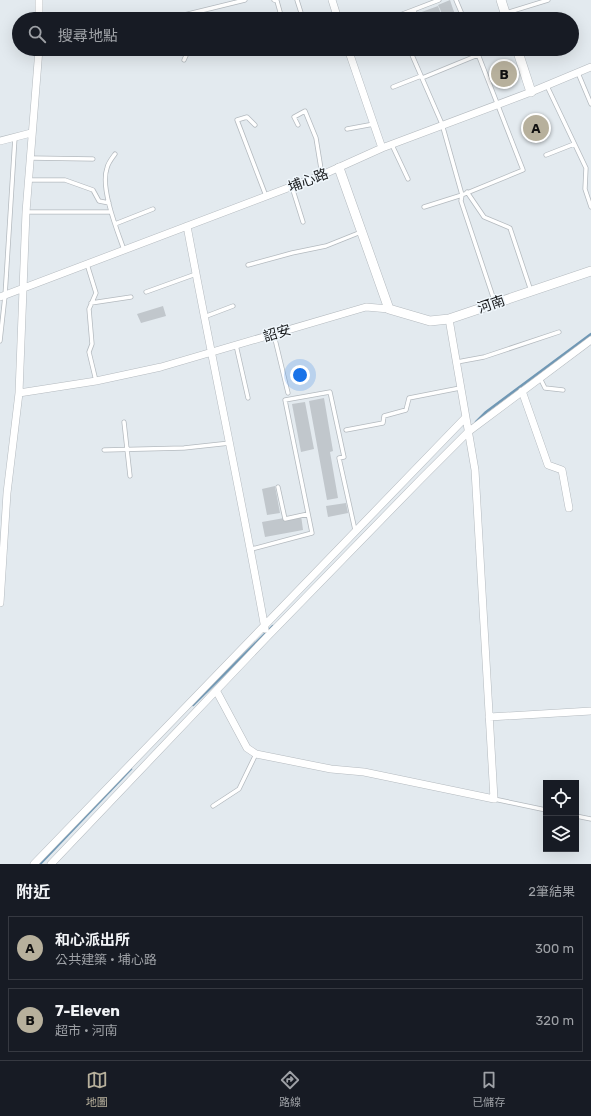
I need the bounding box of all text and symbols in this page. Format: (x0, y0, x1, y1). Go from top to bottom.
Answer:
search box (12, 12, 579, 56)
icon: search (26, 23, 48, 45)
text: 搜尋地點 (58, 27, 118, 45)
pin: B (491, 59, 517, 89)
pin: A (523, 113, 549, 143)
street label: 埔心路 (286, 165, 331, 196)
street label: 河南 (475, 292, 507, 317)
street label: 詔安 (261, 321, 293, 346)
your location (290, 365, 310, 385)
map controls (543, 780, 579, 852)
button: locate (543, 780, 579, 816)
button: layers (543, 816, 579, 852)
text: 附近 (16, 882, 50, 902)
text: 2筆結果 (528, 884, 575, 899)
text: 和心派出所 (55, 931, 130, 949)
text: A (25, 941, 35, 956)
text: 300 m (535, 941, 574, 956)
text: 公共建築 · 埔心路 (55, 952, 157, 967)
text: 7-Eleven (55, 1002, 120, 1020)
text: B (25, 1013, 35, 1028)
text: 320 m (536, 1013, 574, 1028)
text: 超市 · 河南 (55, 1023, 118, 1038)
tab: 地圖 (86, 1069, 108, 1109)
tab: 路線 (279, 1069, 301, 1109)
tab: 已儲存 (472, 1069, 505, 1109)

